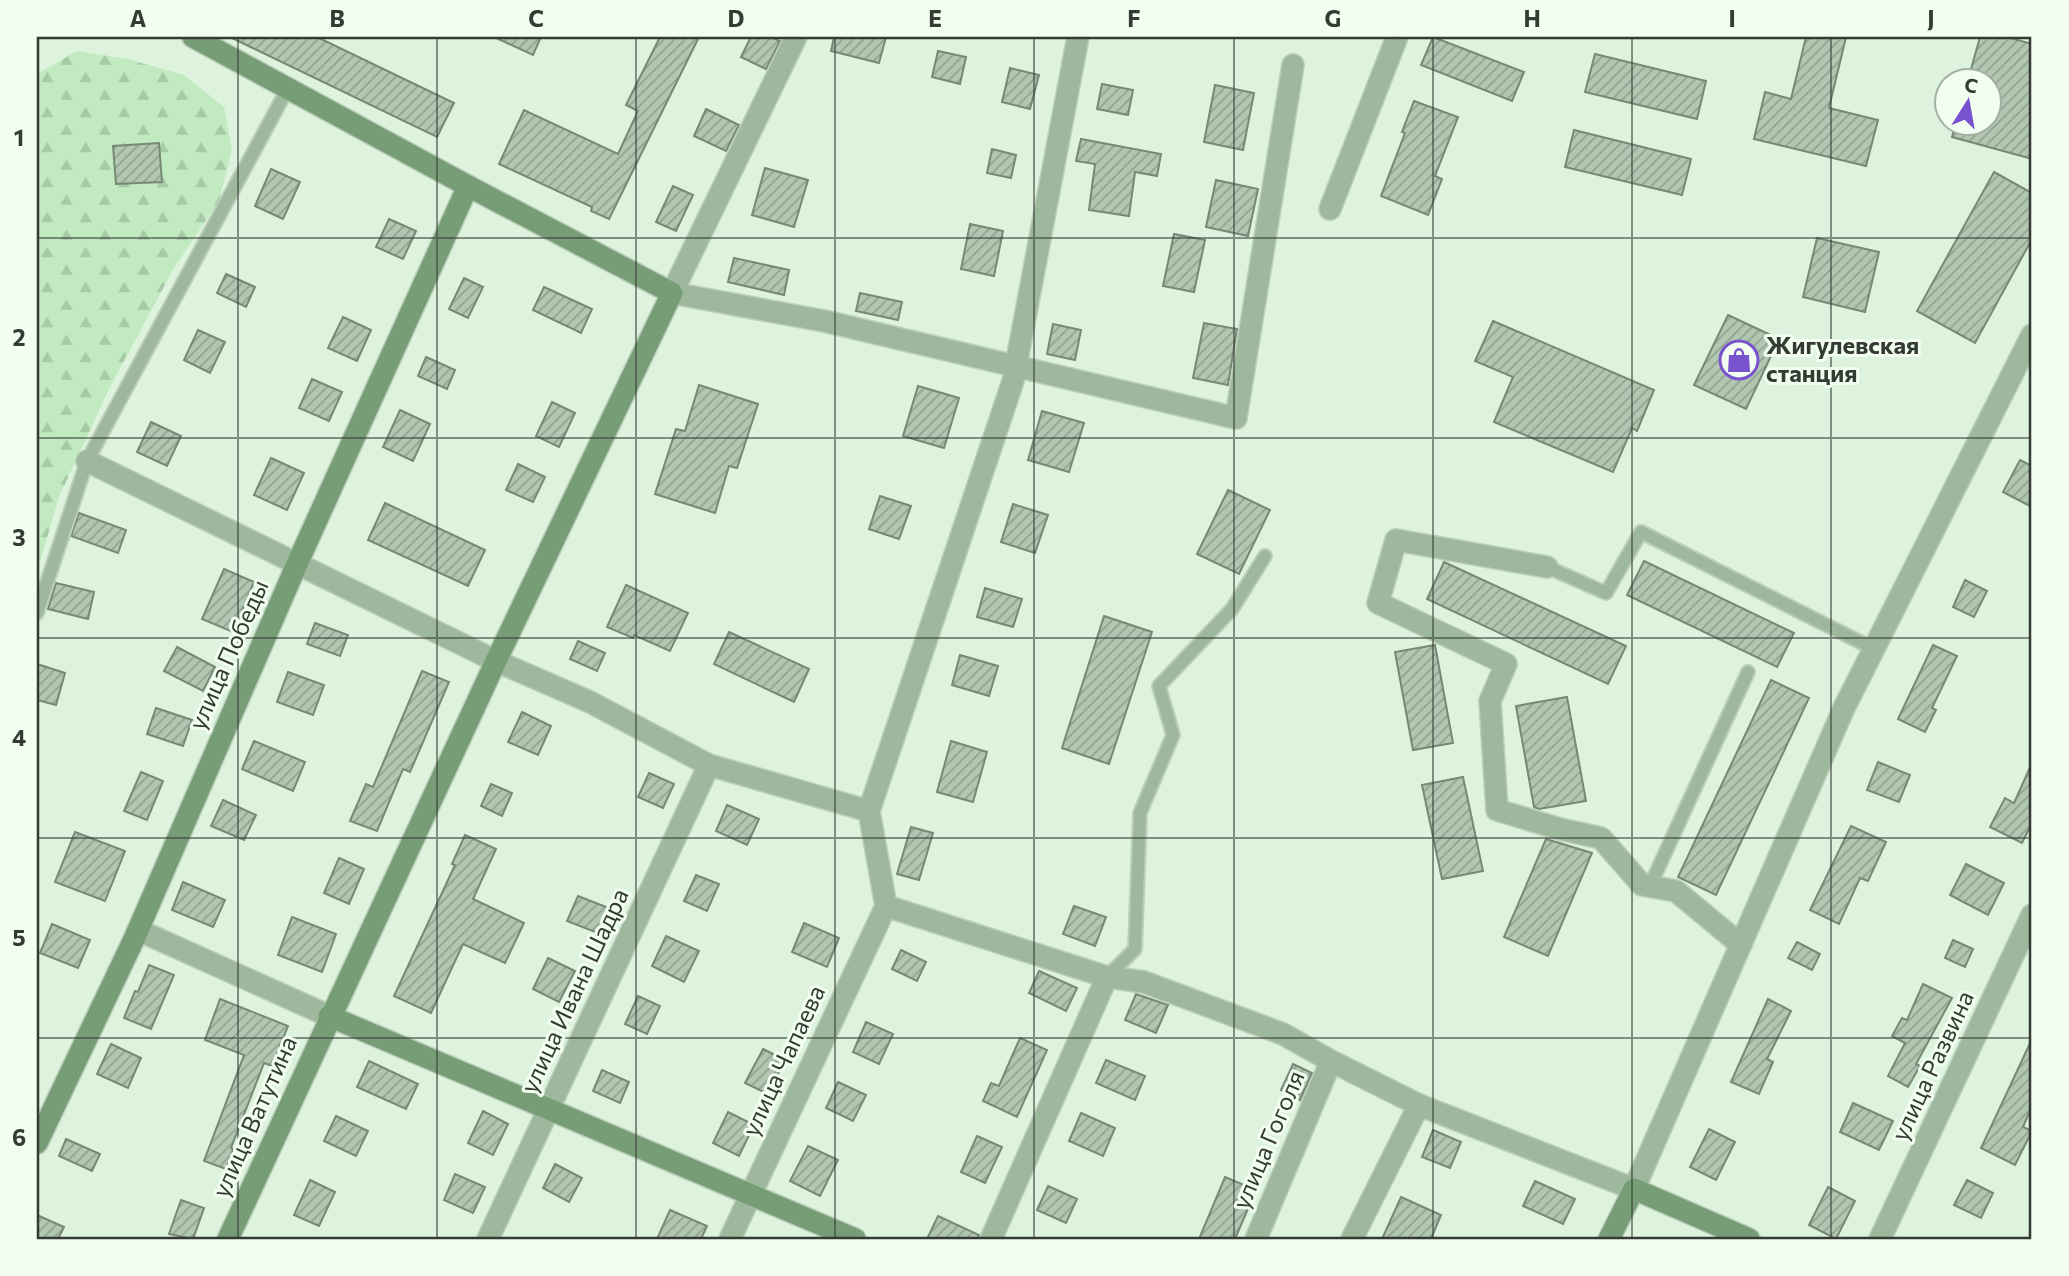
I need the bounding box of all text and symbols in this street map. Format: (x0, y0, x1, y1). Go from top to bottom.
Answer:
text: A (130, 4, 147, 32)
text: B (329, 4, 345, 32)
text: C (528, 4, 544, 32)
text: D (728, 4, 745, 32)
text: E (928, 4, 942, 32)
text: F (1127, 4, 1141, 32)
text: G (1325, 4, 1341, 32)
text: H (1523, 4, 1541, 32)
text: I (1728, 4, 1736, 32)
text: J (1927, 4, 1935, 32)
north arrow (1932, 66, 2002, 136)
text: С (1963, 72, 1980, 97)
text: 1 (14, 123, 24, 151)
text: 2 (12, 323, 26, 351)
place label: Жигулевская станция (1766, 330, 1919, 387)
shop icon: Жигулевская станция (1718, 339, 1760, 381)
text: 3 (12, 523, 26, 551)
street label: улица Победы (182, 575, 274, 734)
text: 4 (12, 723, 26, 751)
street label: улица Ивана Шадра (514, 884, 634, 1097)
text: 5 (12, 923, 26, 951)
street label: улица Чапаева (735, 980, 830, 1140)
street label: улица Развина (1884, 986, 1979, 1145)
street label: улица Ватутина (205, 1031, 302, 1201)
street label: улица Гоголя (1225, 1066, 1310, 1213)
text: 6 (12, 1123, 26, 1151)

